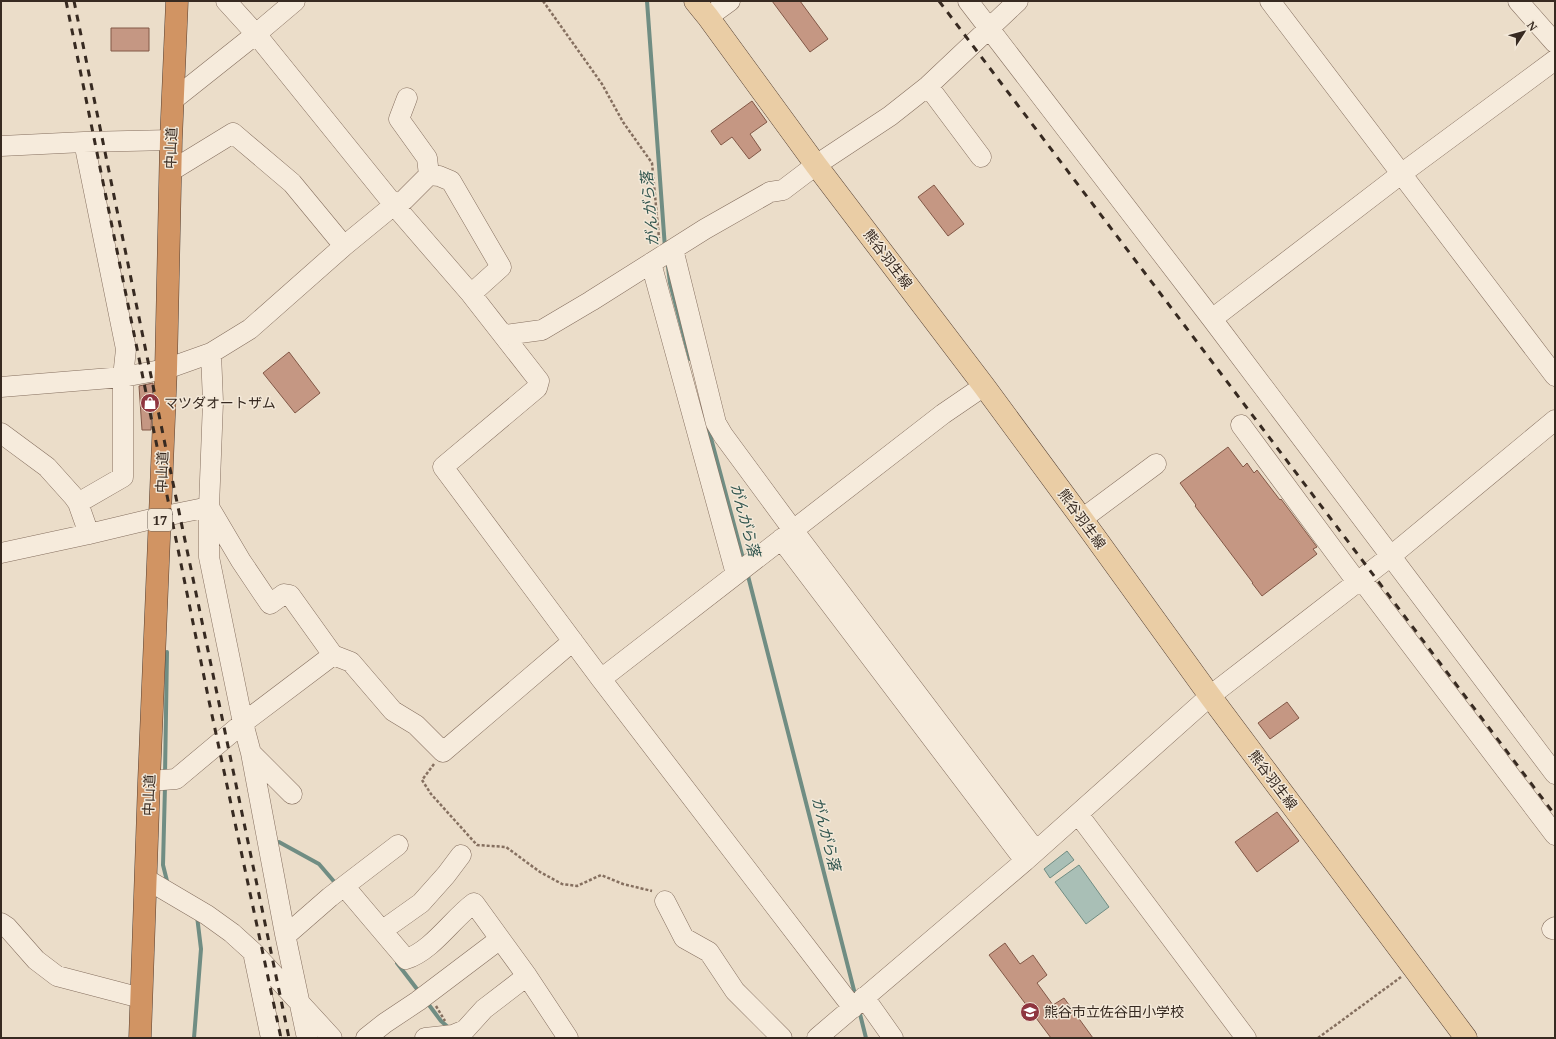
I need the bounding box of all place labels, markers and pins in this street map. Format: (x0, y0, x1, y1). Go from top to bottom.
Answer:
shop icon: マツダオートザム (139, 392, 161, 414)
place label: マツダオートザム (164, 393, 276, 412)
school or university icon: 熊谷市立佐谷田小学校 (1019, 1001, 1041, 1023)
place label: 熊谷市立佐谷田小学校 (1044, 1002, 1184, 1021)

